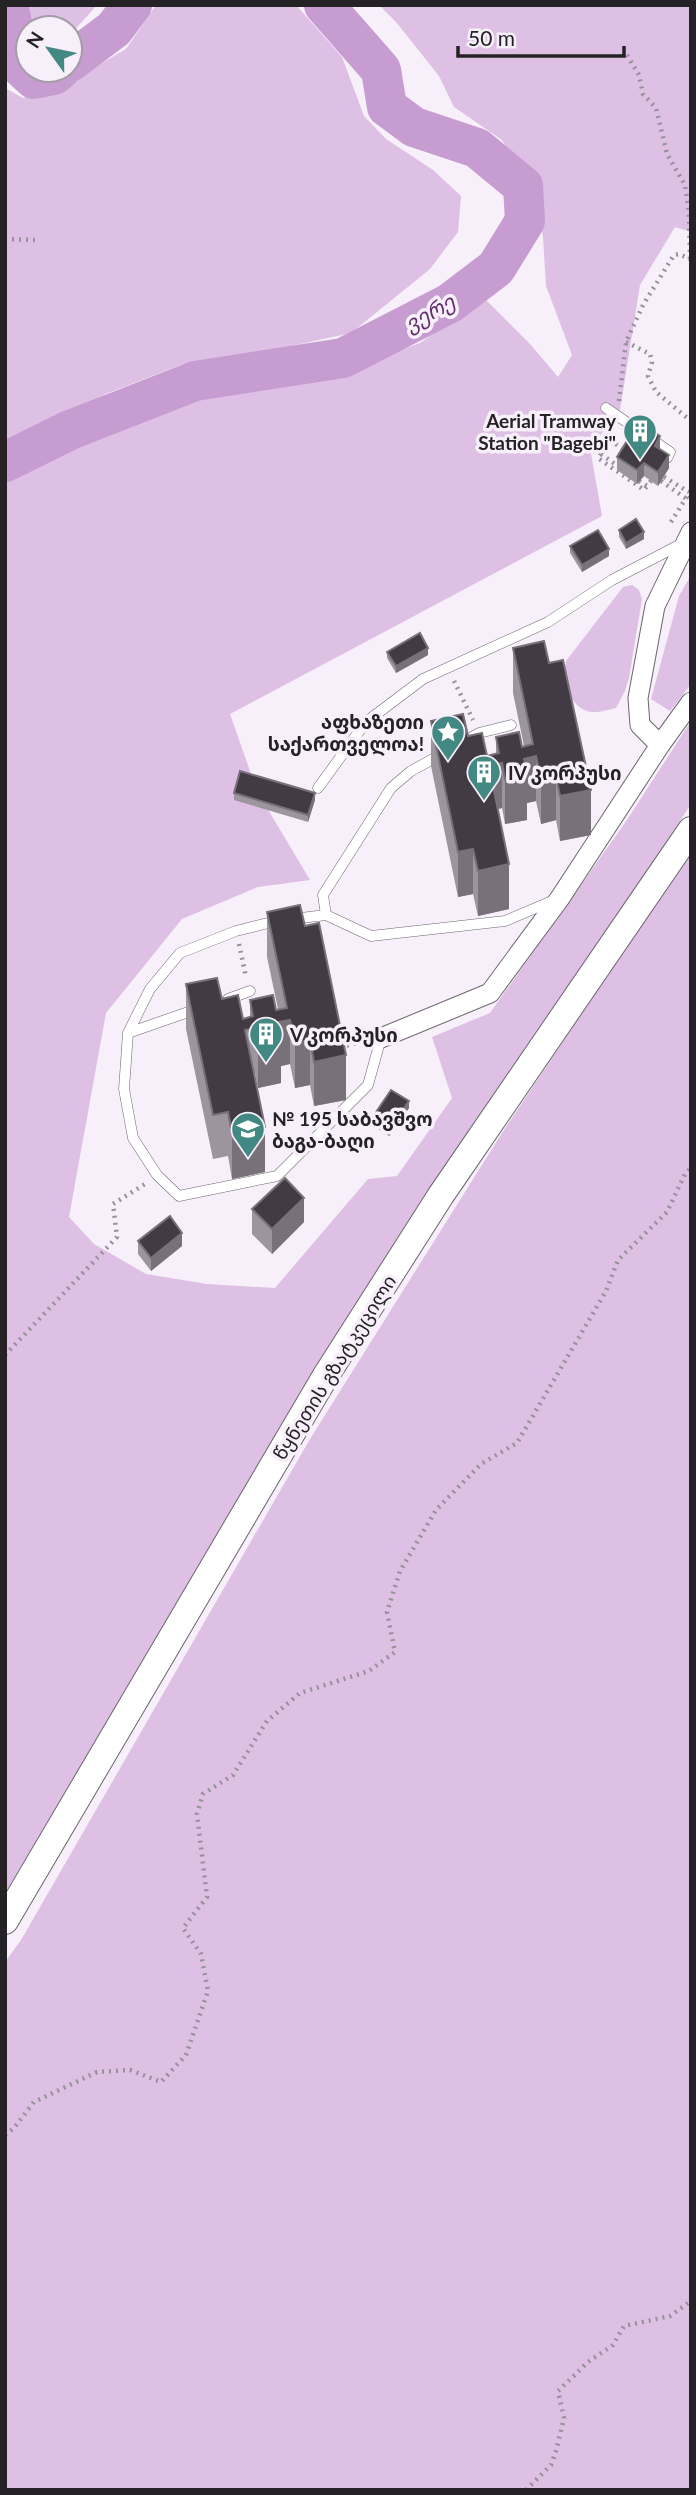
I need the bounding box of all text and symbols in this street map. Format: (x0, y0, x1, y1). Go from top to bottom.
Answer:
north arrow (14, 14, 84, 84)
scale bar (458, 14, 624, 58)
text: 50 m (468, 25, 515, 50)
text: N (21, 27, 48, 52)
water label: ვერე (400, 288, 460, 338)
place label: Aerial Tramway Station "Bagebi" (478, 409, 617, 454)
building icon: Aerial Tramway Station "Bagebi" (621, 412, 659, 461)
place label: აფხაზეთი საქართველოა! (268, 710, 424, 756)
place icon: აფხაზეთი საქართველოა! (429, 713, 467, 762)
building icon: IV კორპუსი (465, 753, 503, 802)
place label: IV კორპუსი (508, 761, 622, 785)
building icon: V კორპუსი (247, 1015, 285, 1064)
place label: V კორპუსი (289, 1023, 398, 1047)
place label: № 195 საბავშვო ბაგა-ბაღი (272, 1107, 433, 1154)
school or university icon: № 195 საბავშვო ბაგა-ბაღი (229, 1110, 267, 1159)
street label: წყნეთის გზატკეცილი (268, 1270, 402, 1465)

